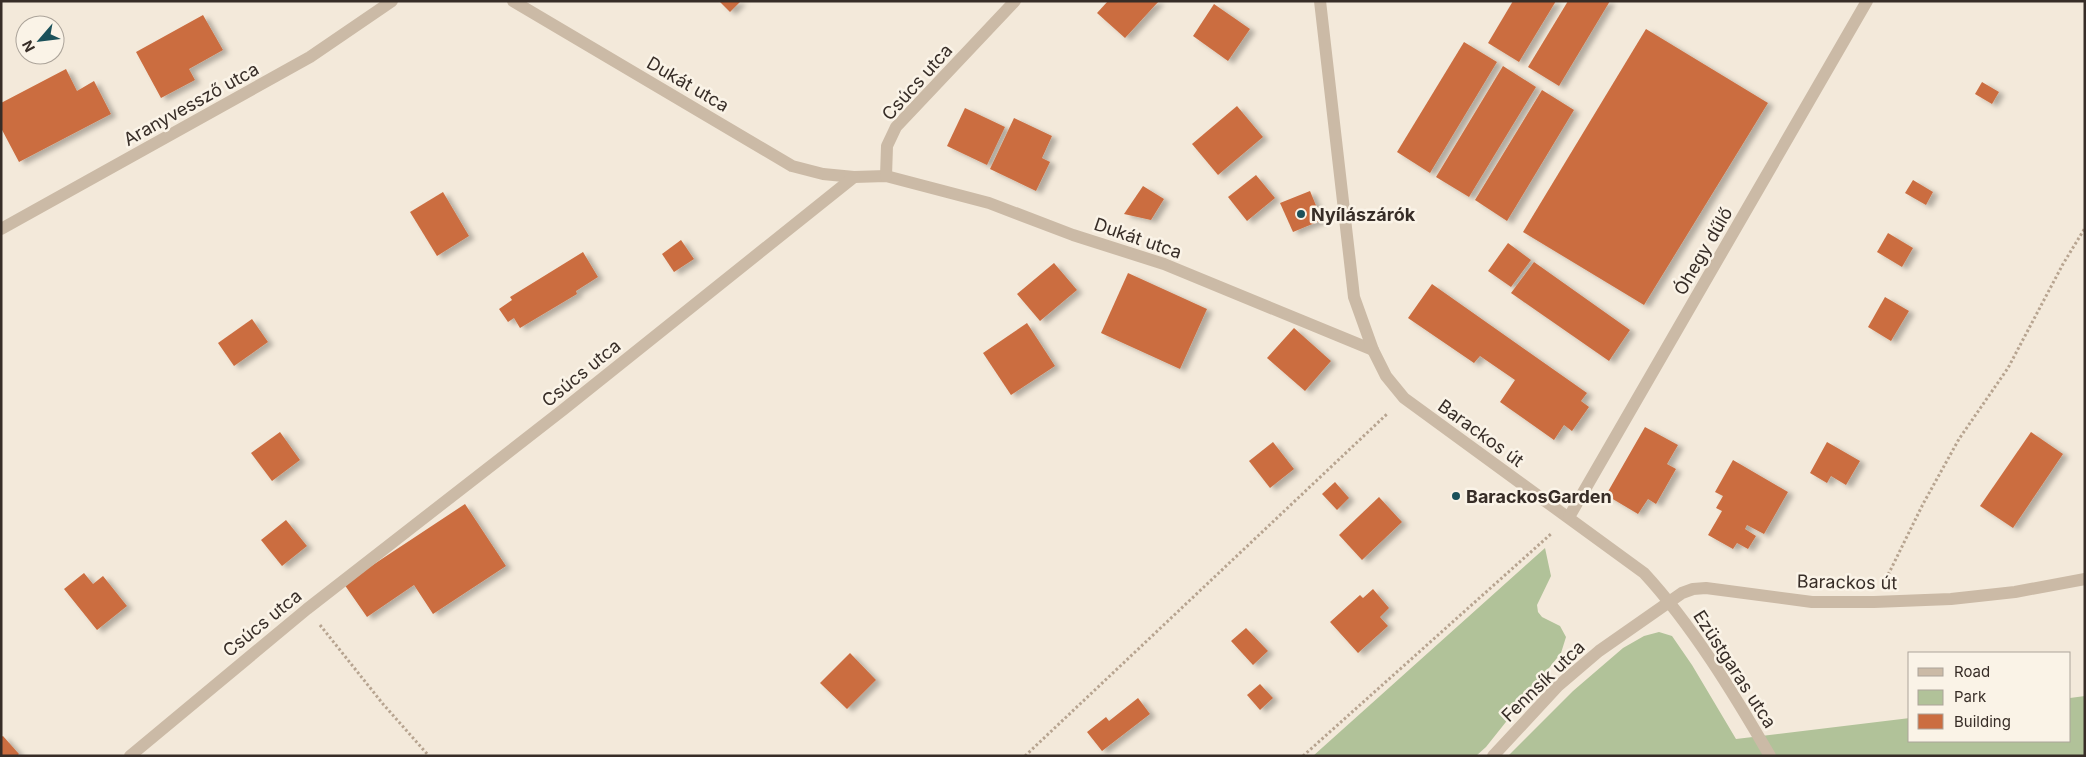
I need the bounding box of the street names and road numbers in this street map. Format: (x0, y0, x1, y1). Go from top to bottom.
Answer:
street label: Csúcs utca (877, 40, 957, 124)
street label: Dukát utca (643, 52, 733, 116)
street label: Aranyvessző utca (120, 58, 262, 150)
street label: Óhegy dűlő (1669, 203, 1737, 299)
street label: Dukát utca (1091, 213, 1185, 263)
street label: Csúcs utca (537, 335, 625, 411)
street label: Barackos út (1434, 395, 1528, 471)
street label: Barackos út (1797, 571, 1897, 593)
street label: Csúcs utca (218, 585, 306, 661)
street label: Ezüstgaras utca (1689, 606, 1781, 732)
street label: Fennsík utca (1497, 636, 1589, 726)

